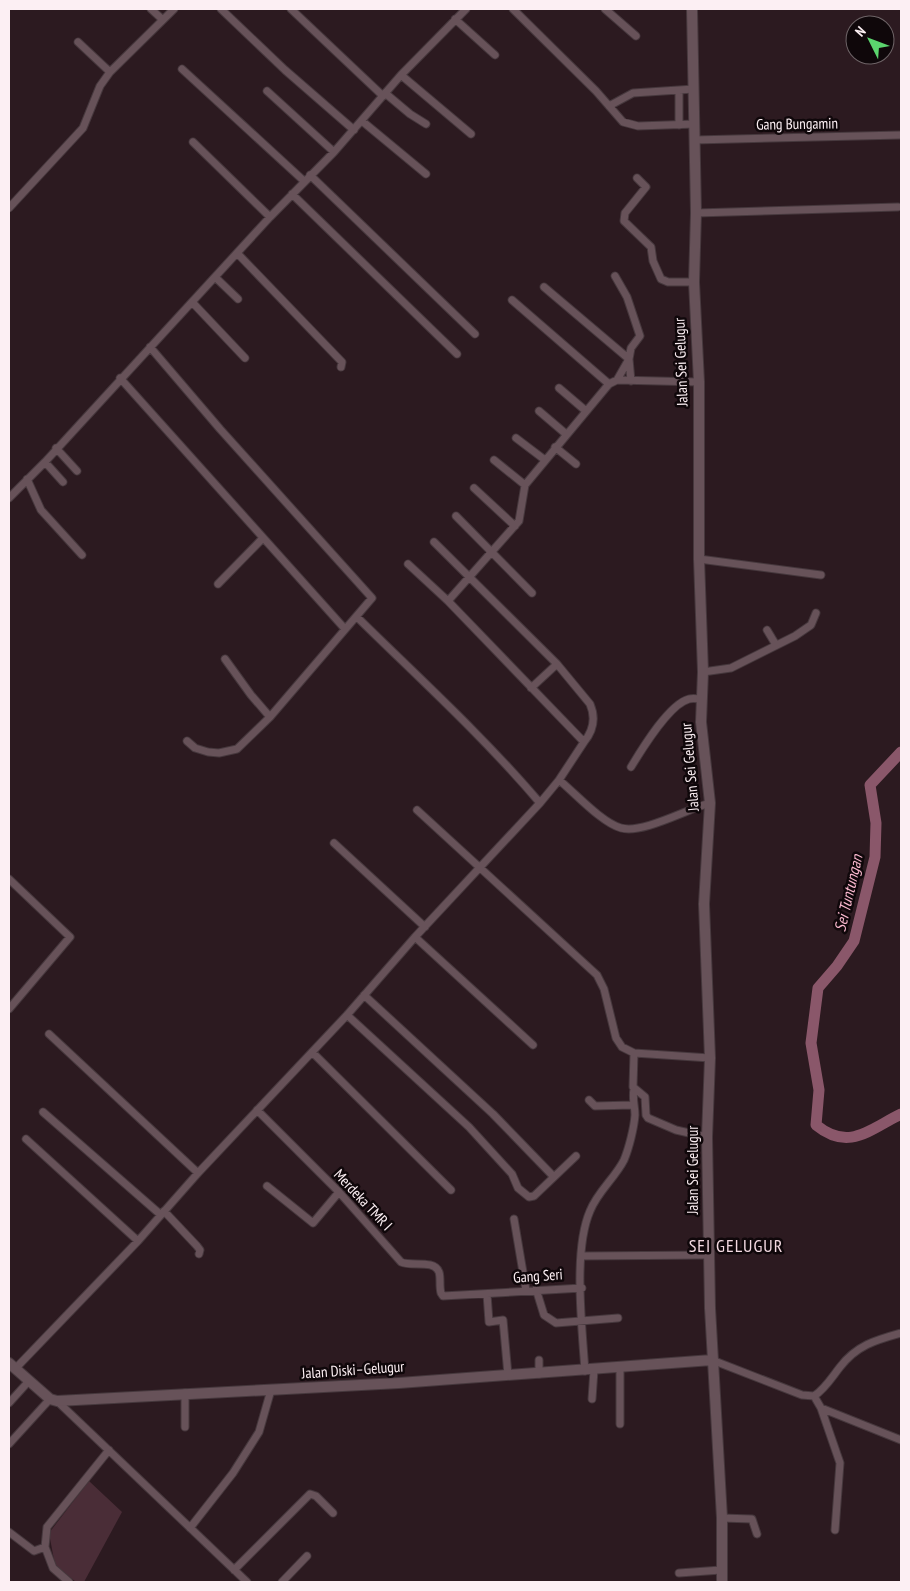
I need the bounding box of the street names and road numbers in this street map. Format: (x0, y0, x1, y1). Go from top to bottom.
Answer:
street label: Gang Bungamin (756, 113, 838, 134)
street label: Jalan Sei Gelugur (669, 317, 692, 408)
street label: Jalan Sei Gelugur (676, 721, 703, 813)
street label: Jalan Sei Gelugur (683, 1125, 702, 1215)
street label: Merdeka TMR I (330, 1165, 397, 1234)
street label: Gang Seri (513, 1264, 563, 1287)
street label: Jalan Diski–Gelugur (300, 1356, 406, 1383)

